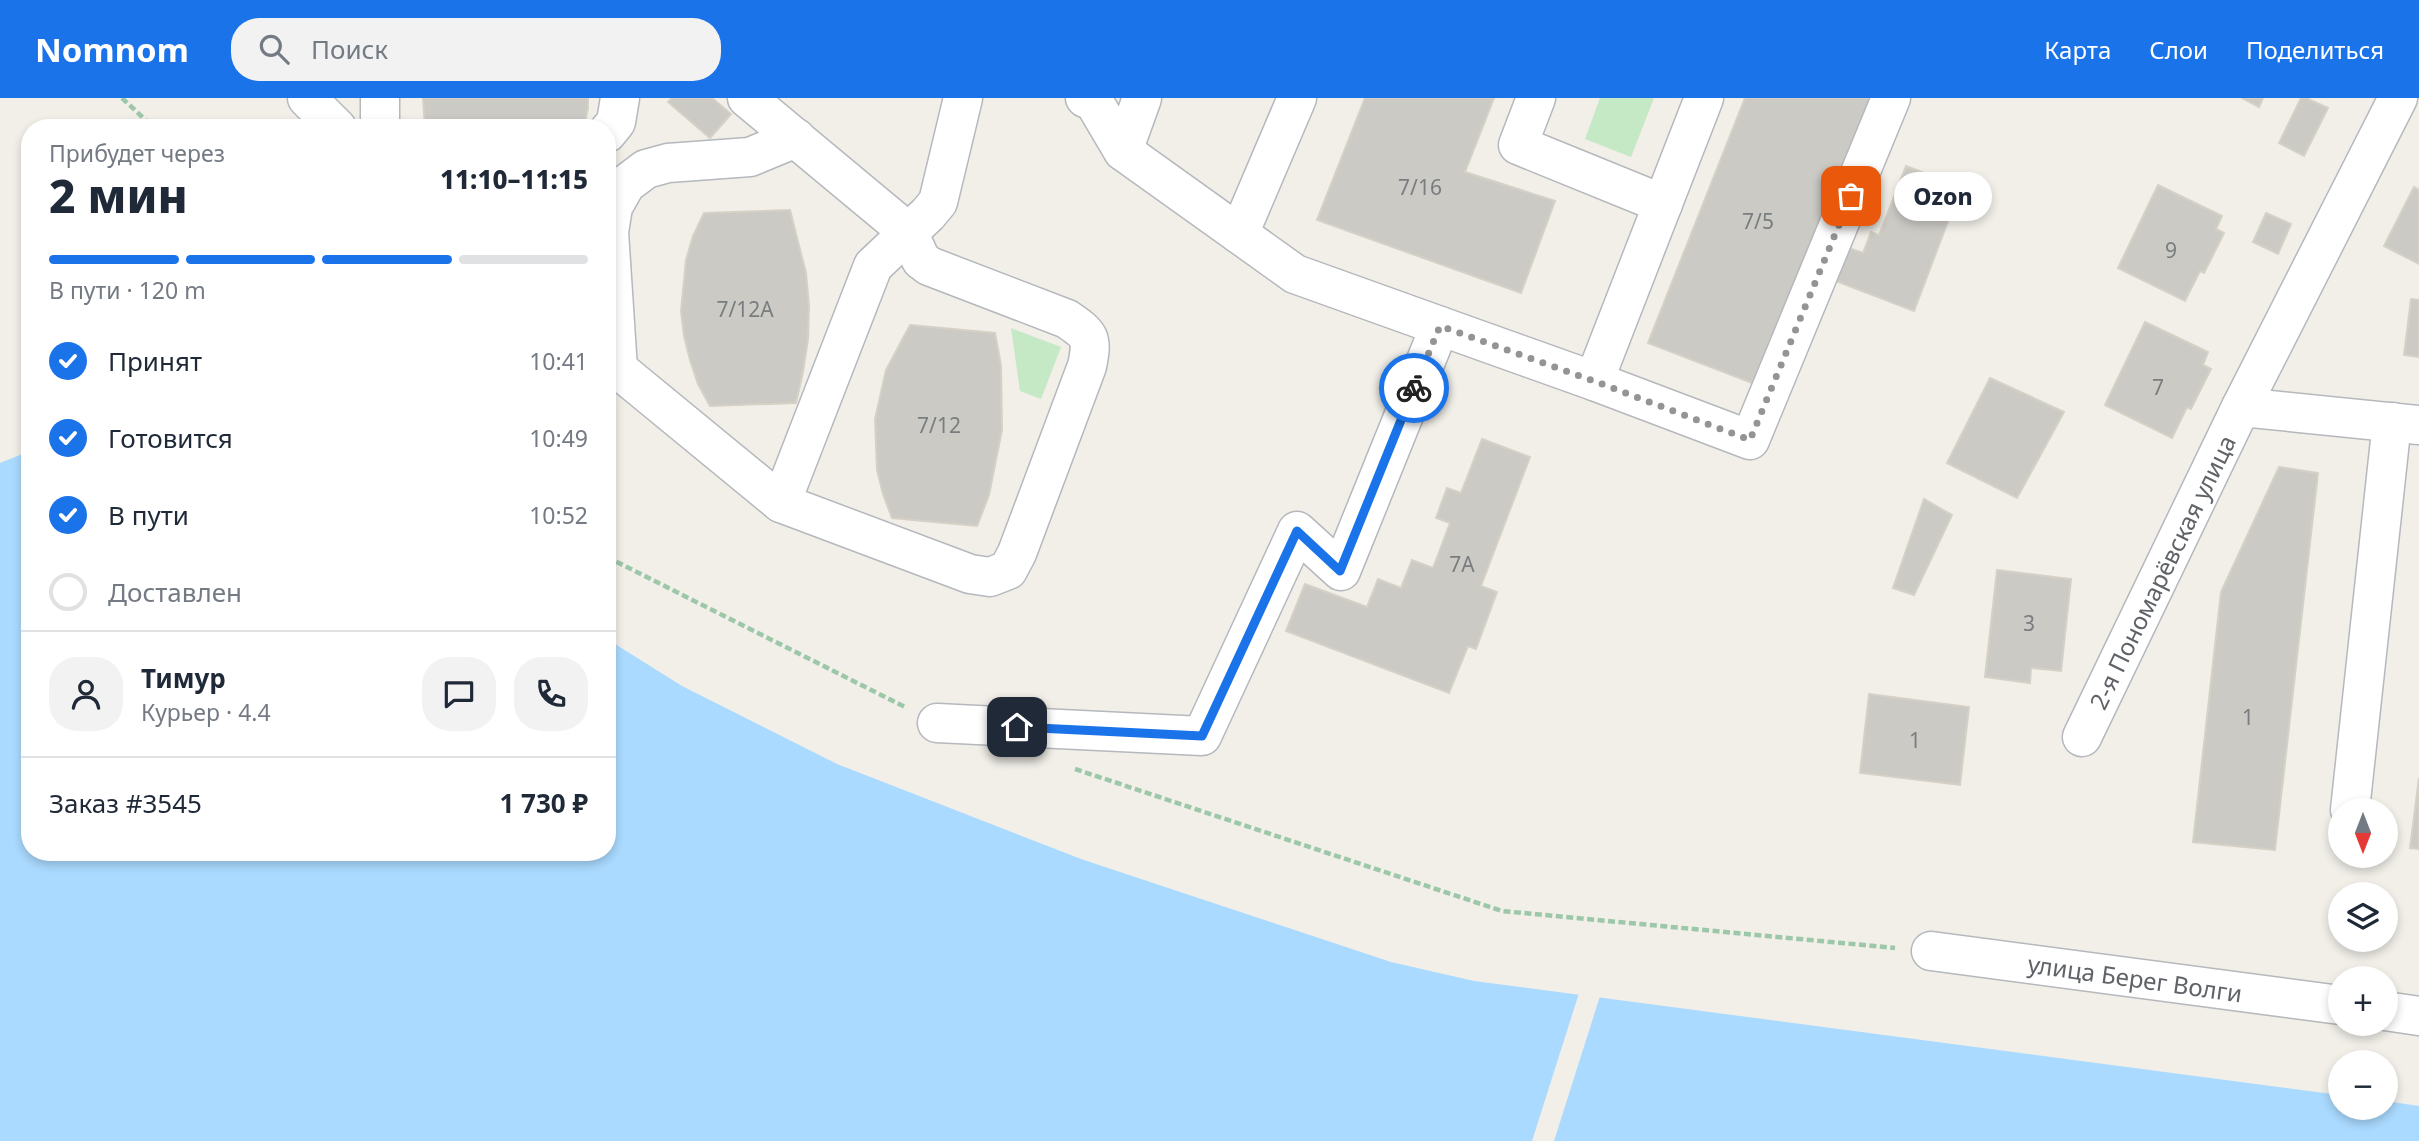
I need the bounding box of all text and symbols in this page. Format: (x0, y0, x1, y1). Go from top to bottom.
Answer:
search box (231, 18, 721, 81)
text: Nomnom (35, 27, 189, 72)
icon: search (255, 30, 293, 68)
text: Поиск (311, 31, 388, 67)
text: Карта (2044, 33, 2111, 66)
text: Слои (2149, 33, 2208, 66)
text: Поделиться (2246, 33, 2384, 66)
text: Прибудет через (49, 137, 225, 169)
text: 11:10–11:15 (440, 161, 588, 197)
text: 2 мин (49, 164, 188, 226)
pin (1821, 166, 1881, 226)
callout: Ozon (1893, 172, 1991, 220)
house number: 7/16 (1398, 173, 1442, 201)
icon: bag (1832, 177, 1870, 215)
text: Ozon (1913, 180, 1973, 212)
house number: 7/5 (1742, 207, 1774, 235)
house number: 9 (2165, 236, 2177, 264)
text: В пути · 120 m (49, 274, 206, 306)
house number: 7/12А (716, 295, 774, 323)
icon: check (49, 342, 87, 380)
text: Принят (108, 343, 202, 379)
text: 10:41 (529, 345, 588, 377)
courier (1379, 353, 1449, 423)
icon: bike (1395, 369, 1433, 407)
house number: 7 (2152, 373, 2164, 401)
house number: 7/12 (917, 411, 961, 439)
icon: check (49, 419, 87, 457)
text: Готовится (108, 420, 233, 456)
text: 10:49 (529, 422, 588, 454)
street label: 2-я Пономарёвская улица (2081, 429, 2243, 715)
icon: check (49, 496, 87, 534)
text: В пути (108, 497, 189, 533)
text: 10:52 (529, 499, 588, 531)
house number: 7А (1449, 550, 1475, 578)
text: Доставлен (108, 574, 242, 610)
house number: 3 (2023, 609, 2035, 637)
button: person (49, 657, 123, 731)
button: chat (422, 657, 496, 731)
button: phone (514, 657, 588, 731)
text: Тимур (141, 660, 226, 696)
text: Курьер · 4.4 (141, 696, 271, 728)
pin (987, 697, 1047, 757)
house number: 1 (2242, 703, 2254, 731)
icon: home (998, 708, 1036, 746)
house number: 1 (1909, 726, 1921, 754)
text: Заказ #3545 (49, 785, 202, 821)
text: 1 730 ₽ (499, 785, 588, 821)
north arrow (2328, 798, 2398, 868)
map controls (2328, 798, 2398, 1120)
button: layers (2328, 882, 2398, 952)
street label: улица Берег Волги (2026, 947, 2244, 1009)
button: + (2328, 966, 2398, 1036)
button: − (2328, 1050, 2398, 1120)

